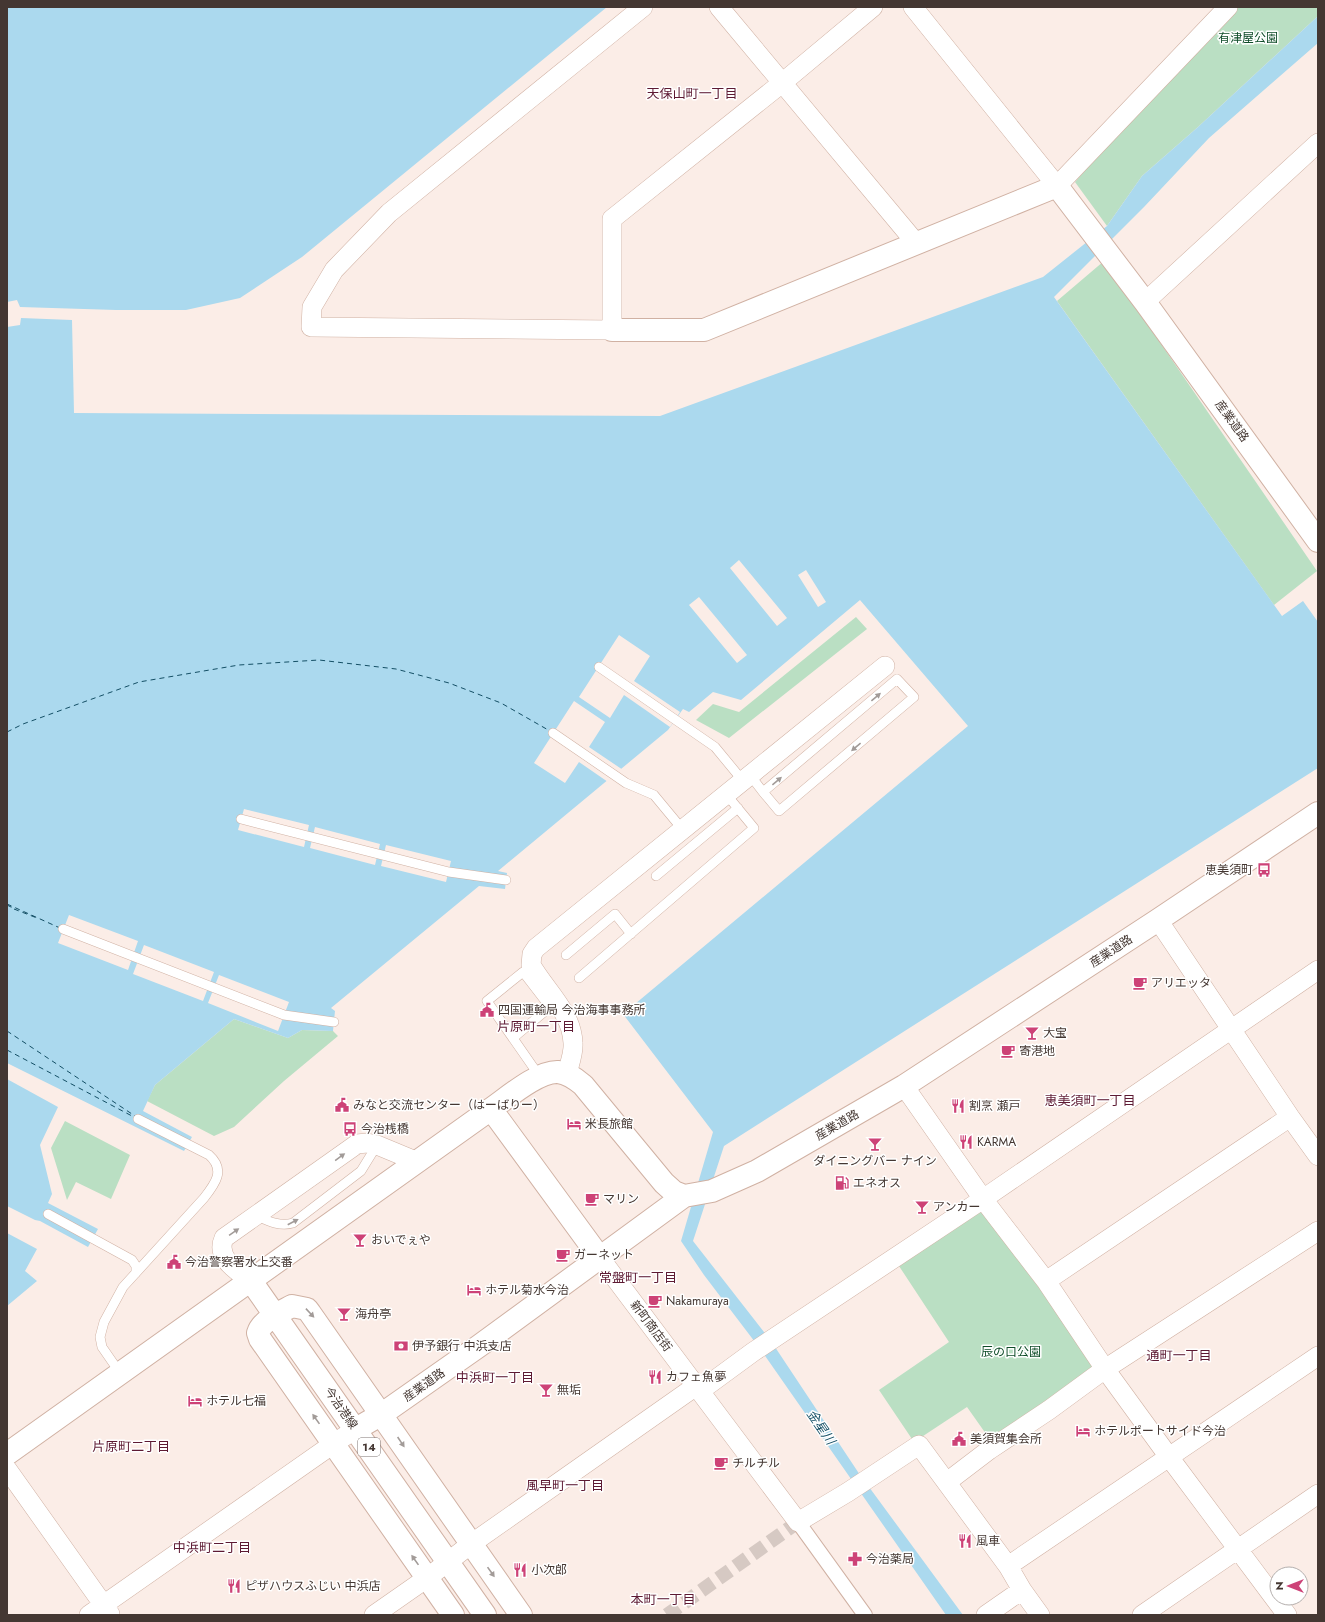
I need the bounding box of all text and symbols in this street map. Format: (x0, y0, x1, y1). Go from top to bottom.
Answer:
park label: 有津屋公園 (1218, 29, 1278, 47)
district label: 天保山町一丁目 (646, 84, 738, 103)
street label: 産業道路 (1211, 396, 1253, 446)
one-way arrow (870, 693, 881, 702)
one-way arrow (850, 742, 861, 751)
one-way arrow (771, 777, 782, 786)
place label: 恵美須町 (1205, 861, 1253, 879)
bus stop icon: 恵美須町 (1256, 862, 1272, 878)
street label: 産業道路 (1086, 930, 1136, 972)
place label: アリエッタ (1151, 974, 1211, 992)
cafe icon: アリエッタ (1132, 975, 1148, 991)
place label: 四国運輸局 今治海事事務所 (498, 1001, 646, 1019)
public building icon: 四国運輸局 今治海事事務所 (479, 1002, 495, 1018)
district label: 片原町一丁目 (497, 1017, 575, 1036)
place label: 大宝 (1043, 1024, 1067, 1042)
bar icon: 大宝 (1024, 1025, 1040, 1041)
place label: 寄港地 (1019, 1042, 1055, 1060)
cafe icon: 寄港地 (1000, 1043, 1016, 1059)
district label: 恵美須町一丁目 (1044, 1091, 1136, 1110)
place label: みなと交流センター（はーばりー） (353, 1096, 545, 1114)
public building icon: みなと交流センター（はーばりー） (334, 1097, 350, 1113)
place label: 割烹 瀬戸 (969, 1097, 1021, 1115)
restaurant icon: 割烹 瀬戸 (950, 1098, 966, 1114)
street label: 産業道路 (812, 1105, 862, 1145)
place label: 米長旅館 (585, 1115, 633, 1133)
hotel icon: 米長旅館 (566, 1116, 582, 1132)
place label: 今治桟橋 (361, 1120, 409, 1138)
bus stop icon: 今治桟橋 (342, 1121, 358, 1137)
place label: KARMA (977, 1133, 1016, 1151)
restaurant icon: KARMA (958, 1134, 974, 1150)
bar icon: ダイニングバー ナイン (867, 1136, 883, 1152)
place label: ダイニングバー ナイン (813, 1152, 937, 1170)
one-way arrow (334, 1153, 345, 1161)
place label: エネオス (853, 1174, 901, 1192)
fuel station icon: エネオス (834, 1175, 850, 1191)
place label: マリン (603, 1190, 639, 1208)
cafe icon: マリン (584, 1191, 600, 1207)
place label: アンカー (933, 1198, 981, 1216)
bar icon: アンカー (914, 1199, 930, 1215)
one-way arrow (287, 1218, 299, 1225)
one-way arrow (228, 1228, 239, 1236)
place label: おいでぇや (371, 1231, 431, 1249)
bar icon: おいでぇや (352, 1232, 368, 1248)
place label: ガーネット (574, 1246, 634, 1264)
cafe icon: ガーネット (555, 1247, 571, 1263)
place label: 今治警察署水上交番 (185, 1253, 293, 1271)
public building icon: 今治警察署水上交番 (166, 1254, 182, 1270)
district label: 常盤町一丁目 (599, 1268, 677, 1287)
place label: ホテル菊水今治 (485, 1281, 569, 1299)
hotel icon: ホテル菊水今治 (466, 1282, 482, 1298)
place label: Nakamuraya (666, 1292, 729, 1310)
cafe icon: Nakamuraya (647, 1293, 663, 1309)
street label: 新町商店街 (626, 1297, 676, 1355)
place label: 海舟亭 (355, 1305, 391, 1323)
bar icon: 海舟亭 (336, 1306, 352, 1322)
one-way arrow (305, 1308, 314, 1318)
place label: 伊予銀行 中浜支店 (412, 1337, 512, 1355)
bank icon: 伊予銀行 中浜支店 (393, 1338, 409, 1354)
park label: 辰の口公園 (981, 1343, 1041, 1361)
district label: 通町一丁目 (1146, 1346, 1212, 1365)
street label: 産業道路 (399, 1364, 449, 1406)
district label: 中浜町一丁目 (456, 1368, 534, 1387)
place label: カフェ魚夢 (666, 1368, 726, 1386)
restaurant icon: カフェ魚夢 (647, 1369, 663, 1385)
place label: 無垢 (557, 1381, 581, 1399)
bar icon: 無垢 (538, 1382, 554, 1398)
street label: 今治港線 (320, 1383, 362, 1433)
place label: ホテル七福 (206, 1392, 266, 1410)
hotel icon: ホテル七福 (187, 1393, 203, 1409)
water label: 金星川 (802, 1406, 841, 1450)
one-way arrow (312, 1414, 320, 1424)
place label: ホテルポートサイド今治 (1094, 1422, 1226, 1440)
hotel icon: ホテルポートサイド今治 (1075, 1423, 1091, 1439)
place label: 美須賀集会所 (970, 1430, 1042, 1448)
public building icon: 美須賀集会所 (951, 1431, 967, 1447)
district label: 片原町二丁目 (92, 1437, 170, 1456)
one-way arrow (397, 1437, 405, 1447)
road number: 14 (358, 1438, 380, 1456)
place label: チルチル (732, 1454, 780, 1472)
cafe icon: チルチル (713, 1455, 729, 1471)
district label: 風早町一丁目 (526, 1476, 604, 1495)
place label: 風車 (976, 1532, 1000, 1550)
restaurant icon: 風車 (957, 1533, 973, 1549)
district label: 中浜町二丁目 (173, 1538, 251, 1557)
place label: 今治薬局 (866, 1550, 914, 1568)
pharmacy icon: 今治薬局 (847, 1551, 863, 1567)
one-way arrow (411, 1555, 419, 1565)
place label: 小次郎 (531, 1561, 567, 1579)
restaurant icon: 小次郎 (512, 1562, 528, 1578)
north arrow (1269, 1566, 1309, 1606)
one-way arrow (487, 1567, 495, 1577)
place label: ピザハウスふじい 中浜店 (245, 1577, 381, 1595)
restaurant icon: ピザハウスふじい 中浜店 (226, 1578, 242, 1594)
text: N (1271, 1582, 1287, 1590)
district label: 本町一丁目 (630, 1590, 696, 1609)

